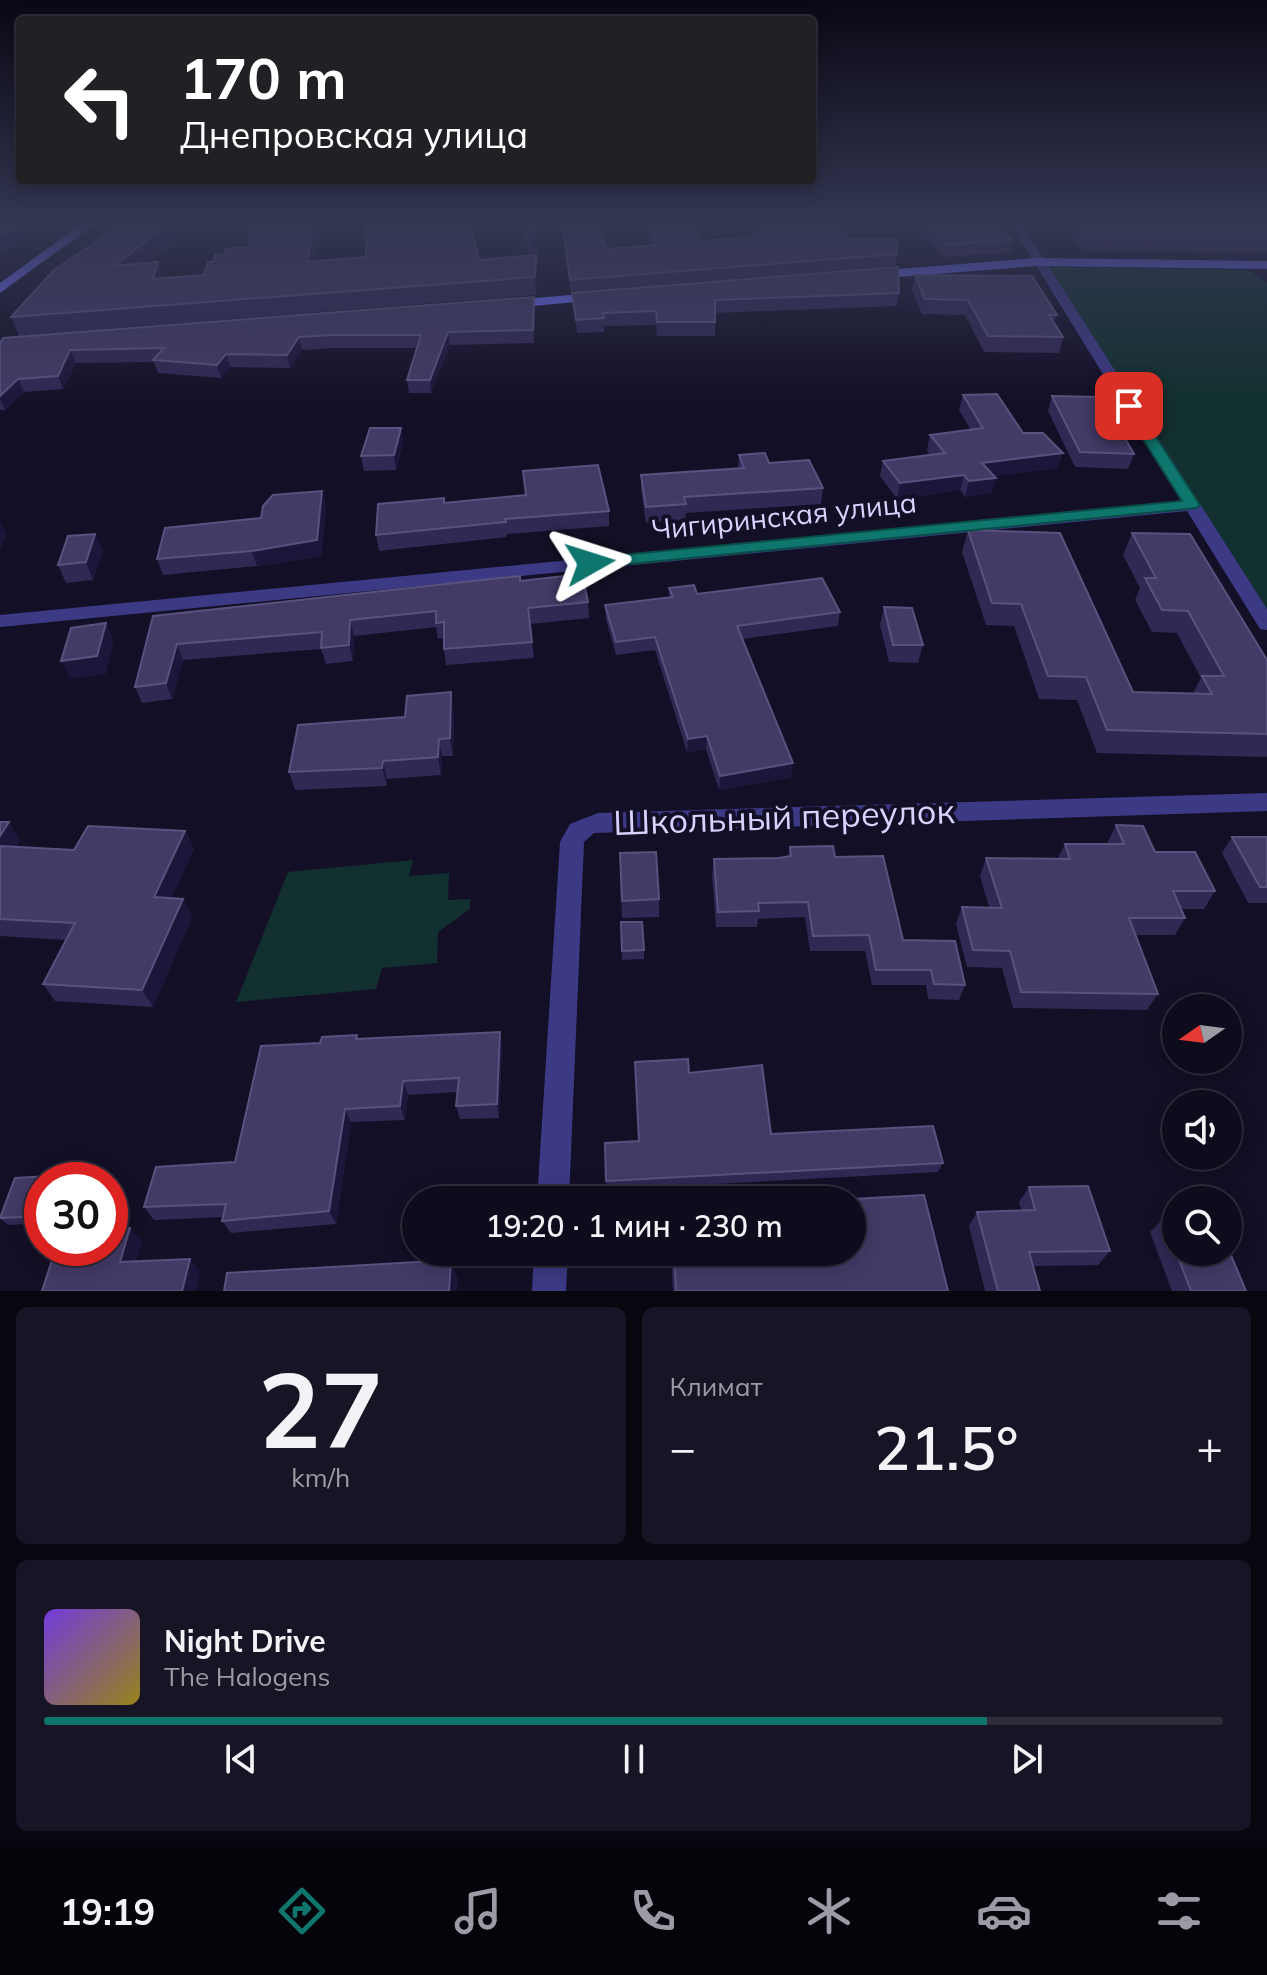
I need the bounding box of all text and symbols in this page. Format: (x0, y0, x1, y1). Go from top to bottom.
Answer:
text: 170 m (180, 43, 347, 113)
icon: left (48, 48, 152, 152)
text: Днепровская улица (180, 112, 528, 157)
pin (1095, 372, 1163, 440)
icon: arrive (1107, 384, 1151, 428)
street label: Чигиринская улица (650, 484, 918, 547)
position arrow (548, 521, 632, 605)
street label: Школьный переулок (613, 789, 956, 844)
north arrow (1162, 994, 1242, 1074)
map controls (1162, 994, 1242, 1266)
button: sound (1162, 1090, 1242, 1170)
speed limit sign: 30 (24, 1162, 128, 1266)
button: search (1162, 1186, 1242, 1266)
text: 19:20 · 1 мин · 230 m (485, 1207, 783, 1245)
text: 27 (258, 1343, 383, 1474)
text: Климат (670, 1370, 763, 1403)
text: 21.5° (874, 1410, 1019, 1485)
text: − (670, 1420, 696, 1475)
text: + (1197, 1420, 1223, 1475)
text: km/h (291, 1461, 350, 1494)
text: Night Drive (164, 1622, 326, 1660)
text: The Halogens (164, 1660, 330, 1693)
icon: previous (219, 1737, 263, 1781)
icon: pause (612, 1737, 656, 1781)
icon: next (1005, 1737, 1049, 1781)
icon: directions (274, 1883, 330, 1939)
icon: music (450, 1883, 506, 1939)
icon: phone (625, 1883, 681, 1939)
icon: climate (801, 1883, 857, 1939)
icon: car (976, 1883, 1032, 1939)
icon: filters (1151, 1883, 1207, 1939)
text: 19:19 (60, 1889, 155, 1934)

